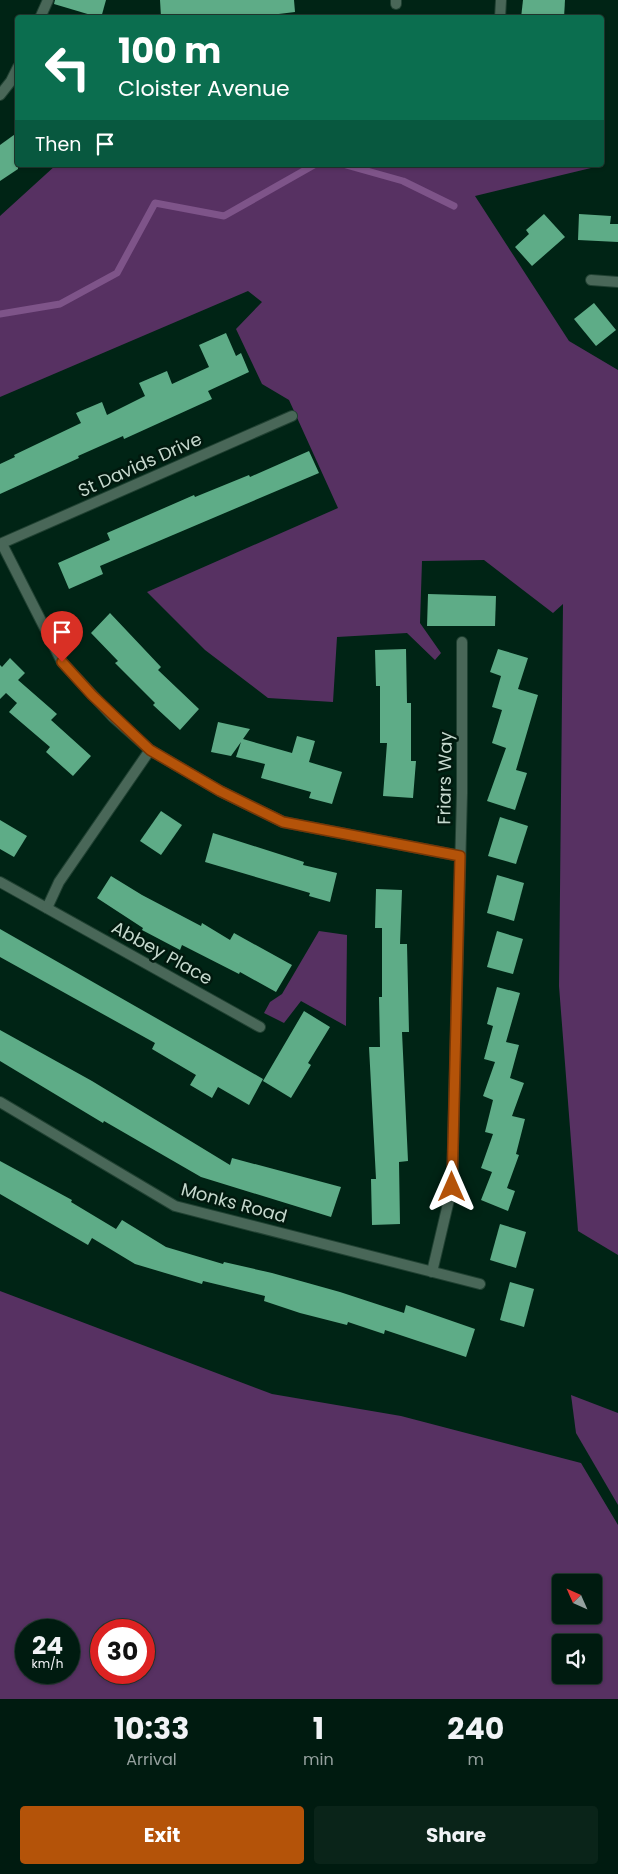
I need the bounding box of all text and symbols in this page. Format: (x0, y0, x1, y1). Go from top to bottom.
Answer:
text: 100 m (118, 26, 221, 75)
icon: left (35, 35, 100, 100)
text: Cloister Avenue (118, 73, 290, 104)
icon: arrive (91, 130, 119, 158)
text: Then (35, 131, 81, 158)
street label: St Davids Drive (74, 426, 206, 503)
pin (41, 611, 83, 662)
icon: arrive (48, 618, 76, 646)
street label: Friars Way (431, 731, 458, 825)
street label: Abbey Place (107, 915, 217, 991)
position arrow (425, 1160, 477, 1212)
street label: Monks Road (178, 1176, 290, 1229)
north arrow (552, 1574, 602, 1624)
map controls (552, 1574, 602, 1684)
speed limit sign: 30 (90, 1619, 155, 1684)
text: 24 (32, 1628, 63, 1663)
button: sound (552, 1634, 602, 1684)
text: km/h (32, 1655, 63, 1672)
text: 10:33 (114, 1707, 189, 1750)
text: 1 (313, 1707, 324, 1750)
text: 240 (447, 1707, 504, 1750)
text: Arrival (126, 1748, 177, 1771)
text: min (303, 1748, 334, 1771)
text: m (468, 1748, 484, 1771)
button: Exit (20, 1806, 304, 1864)
button: Share (314, 1806, 598, 1864)

